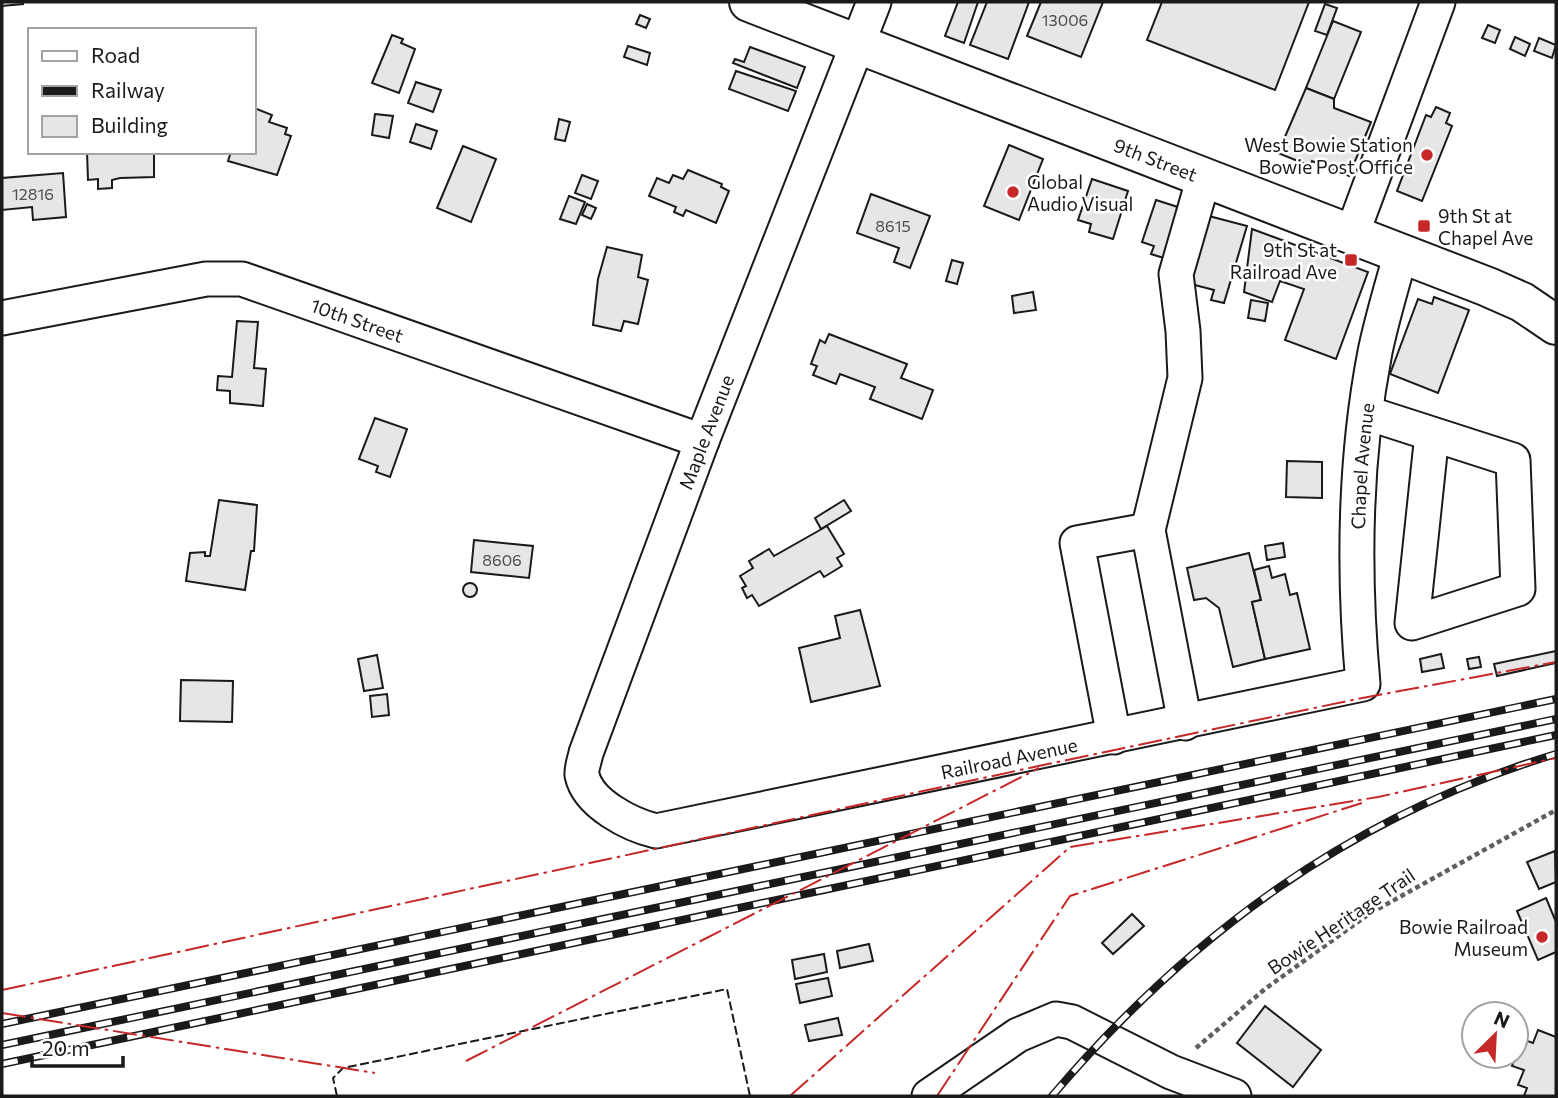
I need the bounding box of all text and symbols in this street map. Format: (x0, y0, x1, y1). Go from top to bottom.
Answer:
house number: 13006 (1042, 10, 1088, 29)
legend (28, 28, 256, 154)
text: Road (91, 42, 140, 67)
text: Railway (91, 77, 165, 102)
text: Building (91, 112, 168, 137)
street label: 9th Street (1111, 132, 1201, 185)
place label: West Bowie Station Bowie Post Office (1244, 133, 1413, 178)
marker: West Bowie Station Bowie Post Office (1419, 147, 1435, 163)
place label: Global Audio Visual (1027, 170, 1133, 215)
house number: 12816 (12, 184, 54, 203)
marker: Global Audio Visual (1005, 184, 1021, 200)
place label: 9th St at Chapel Ave (1438, 204, 1533, 249)
house number: 8615 (875, 216, 911, 235)
marker: 9th St at Chapel Ave (1416, 218, 1432, 234)
place label: 9th St at Railroad Ave (1230, 238, 1337, 283)
marker: 9th St at Railroad Ave (1343, 252, 1359, 268)
street label: 10th Street (308, 293, 407, 347)
street label: Maple Avenue (674, 371, 738, 493)
street label: Chapel Avenue (1346, 401, 1378, 530)
house number: 8606 (482, 550, 522, 569)
street label: Railroad Avenue (938, 732, 1079, 783)
street label: Bowie Heritage Trail (1263, 863, 1419, 979)
place label: Bowie Railroad Museum (1399, 915, 1528, 960)
marker: Bowie Railroad Museum (1534, 929, 1550, 945)
north arrow (1460, 1000, 1530, 1070)
text: N (1491, 1006, 1513, 1032)
scale bar (32, 1024, 122, 1068)
text: 20 m (42, 1035, 90, 1060)

